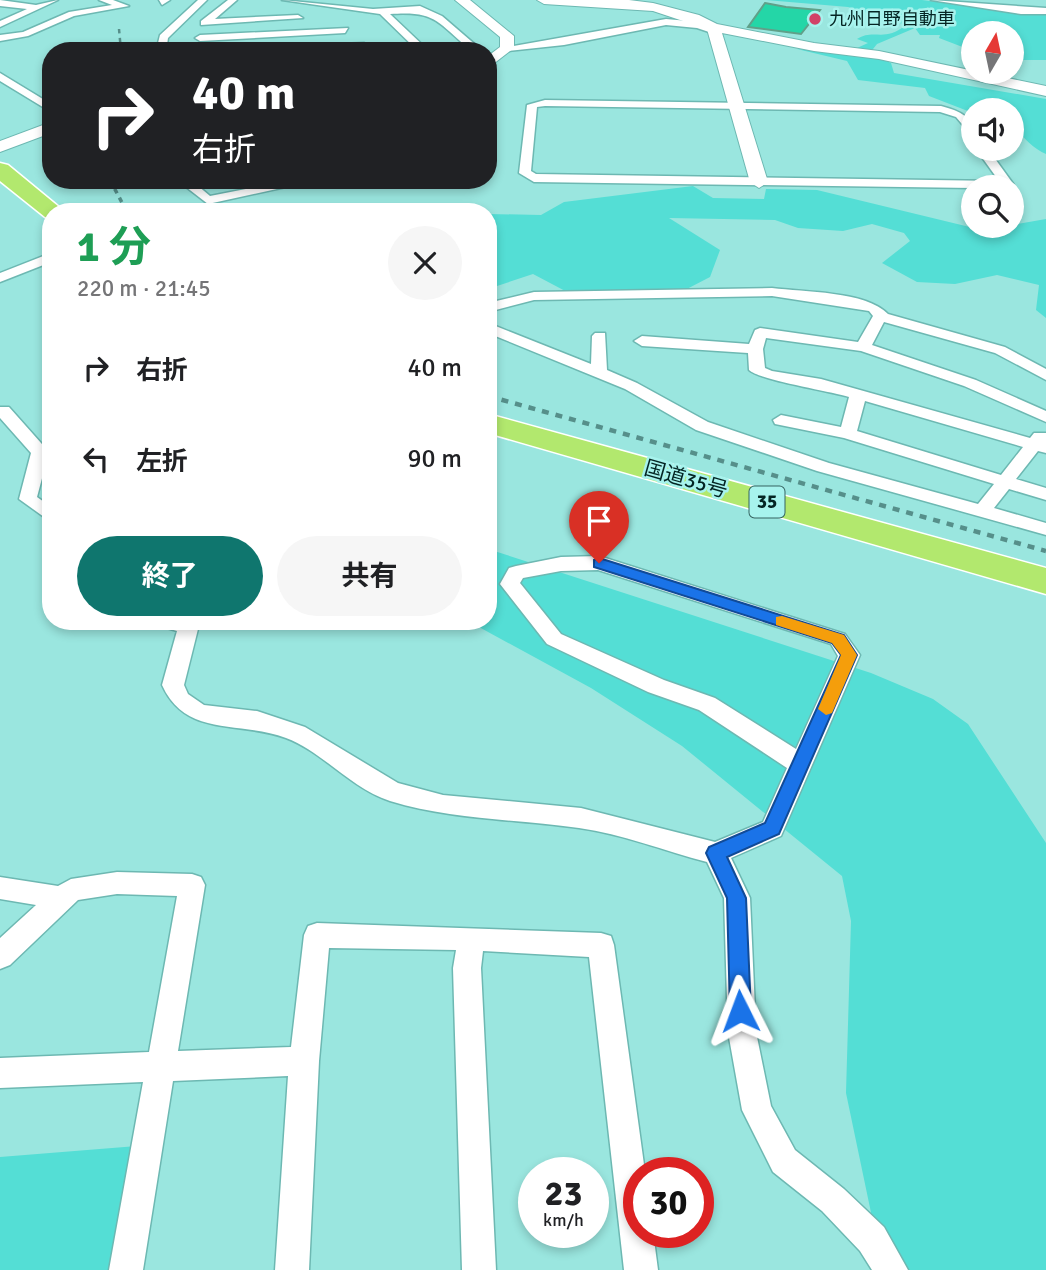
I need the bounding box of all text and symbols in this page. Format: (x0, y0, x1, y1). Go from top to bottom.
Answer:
place label: 九州日野自動車 (829, 8, 955, 30)
marker: 九州日野自動車 (807, 11, 823, 27)
north arrow (961, 21, 1024, 84)
map controls (961, 21, 1024, 238)
text: 40 m (192, 63, 295, 123)
icon: right (77, 70, 168, 161)
button: sound (961, 98, 1024, 161)
text: 右折 (192, 130, 256, 169)
button: search (961, 175, 1024, 238)
text: 1 分 (77, 222, 151, 273)
button: close (388, 226, 462, 300)
text: 220 m · 21:45 (77, 274, 211, 303)
icon: right (77, 349, 115, 387)
text: 40 m (407, 352, 462, 384)
text: 右折 (136, 355, 188, 387)
icon: left (77, 440, 115, 478)
text: 90 m (407, 443, 462, 475)
text: 左折 (136, 446, 188, 478)
street label: 国道35号 (641, 455, 731, 503)
road number: 35 (750, 486, 784, 517)
pin (569, 491, 629, 563)
icon: arrive (580, 502, 618, 540)
button: 終了 (77, 536, 263, 616)
button: 共有 (277, 536, 462, 616)
position arrow (703, 974, 777, 1048)
speed limit sign: 30 (623, 1157, 714, 1248)
text: 23 (545, 1172, 582, 1215)
text: km/h (543, 1209, 584, 1231)

